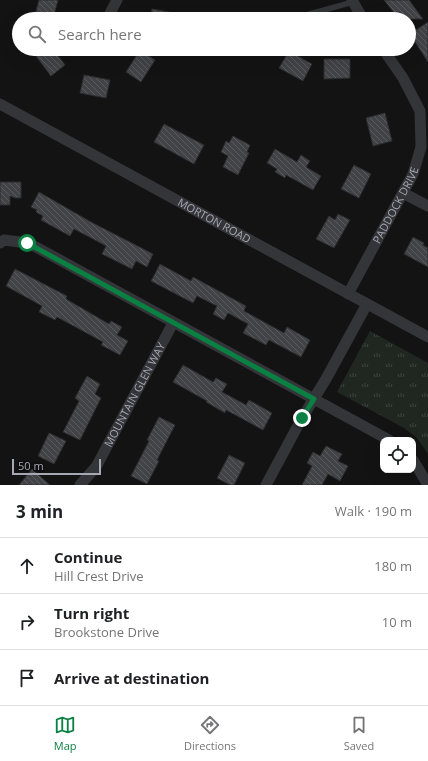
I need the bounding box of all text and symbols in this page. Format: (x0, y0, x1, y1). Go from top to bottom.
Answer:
search box (12, 12, 416, 56)
icon: search (26, 23, 48, 45)
text: Search here (58, 24, 142, 44)
street label: PADDOCK DRIVE (369, 165, 422, 246)
street label: MORTON ROAD (175, 194, 254, 246)
route start (18, 234, 36, 252)
street label: MOUNTAIN GLEN WAY (100, 339, 169, 449)
route end (293, 409, 311, 427)
map controls (380, 437, 416, 473)
button: locate (380, 437, 416, 473)
scale bar (12, 457, 101, 476)
text: 50 m (18, 458, 44, 473)
text: 3 min (16, 500, 63, 523)
text: Walk · 190 m (335, 502, 412, 520)
text: Continue (54, 547, 122, 567)
icon: ahead (16, 555, 38, 577)
text: 180 m (374, 557, 412, 575)
text: Hill Crest Drive (54, 567, 144, 585)
text: Turn right (54, 603, 129, 623)
icon: right (16, 611, 38, 633)
text: 10 m (382, 613, 412, 631)
text: Brookstone Drive (54, 623, 159, 641)
icon: arrive (16, 667, 38, 689)
text: Arrive at destination (54, 668, 209, 688)
tab: Map (54, 714, 77, 753)
tab: Directions (184, 714, 236, 753)
tab: Saved (344, 714, 374, 753)

